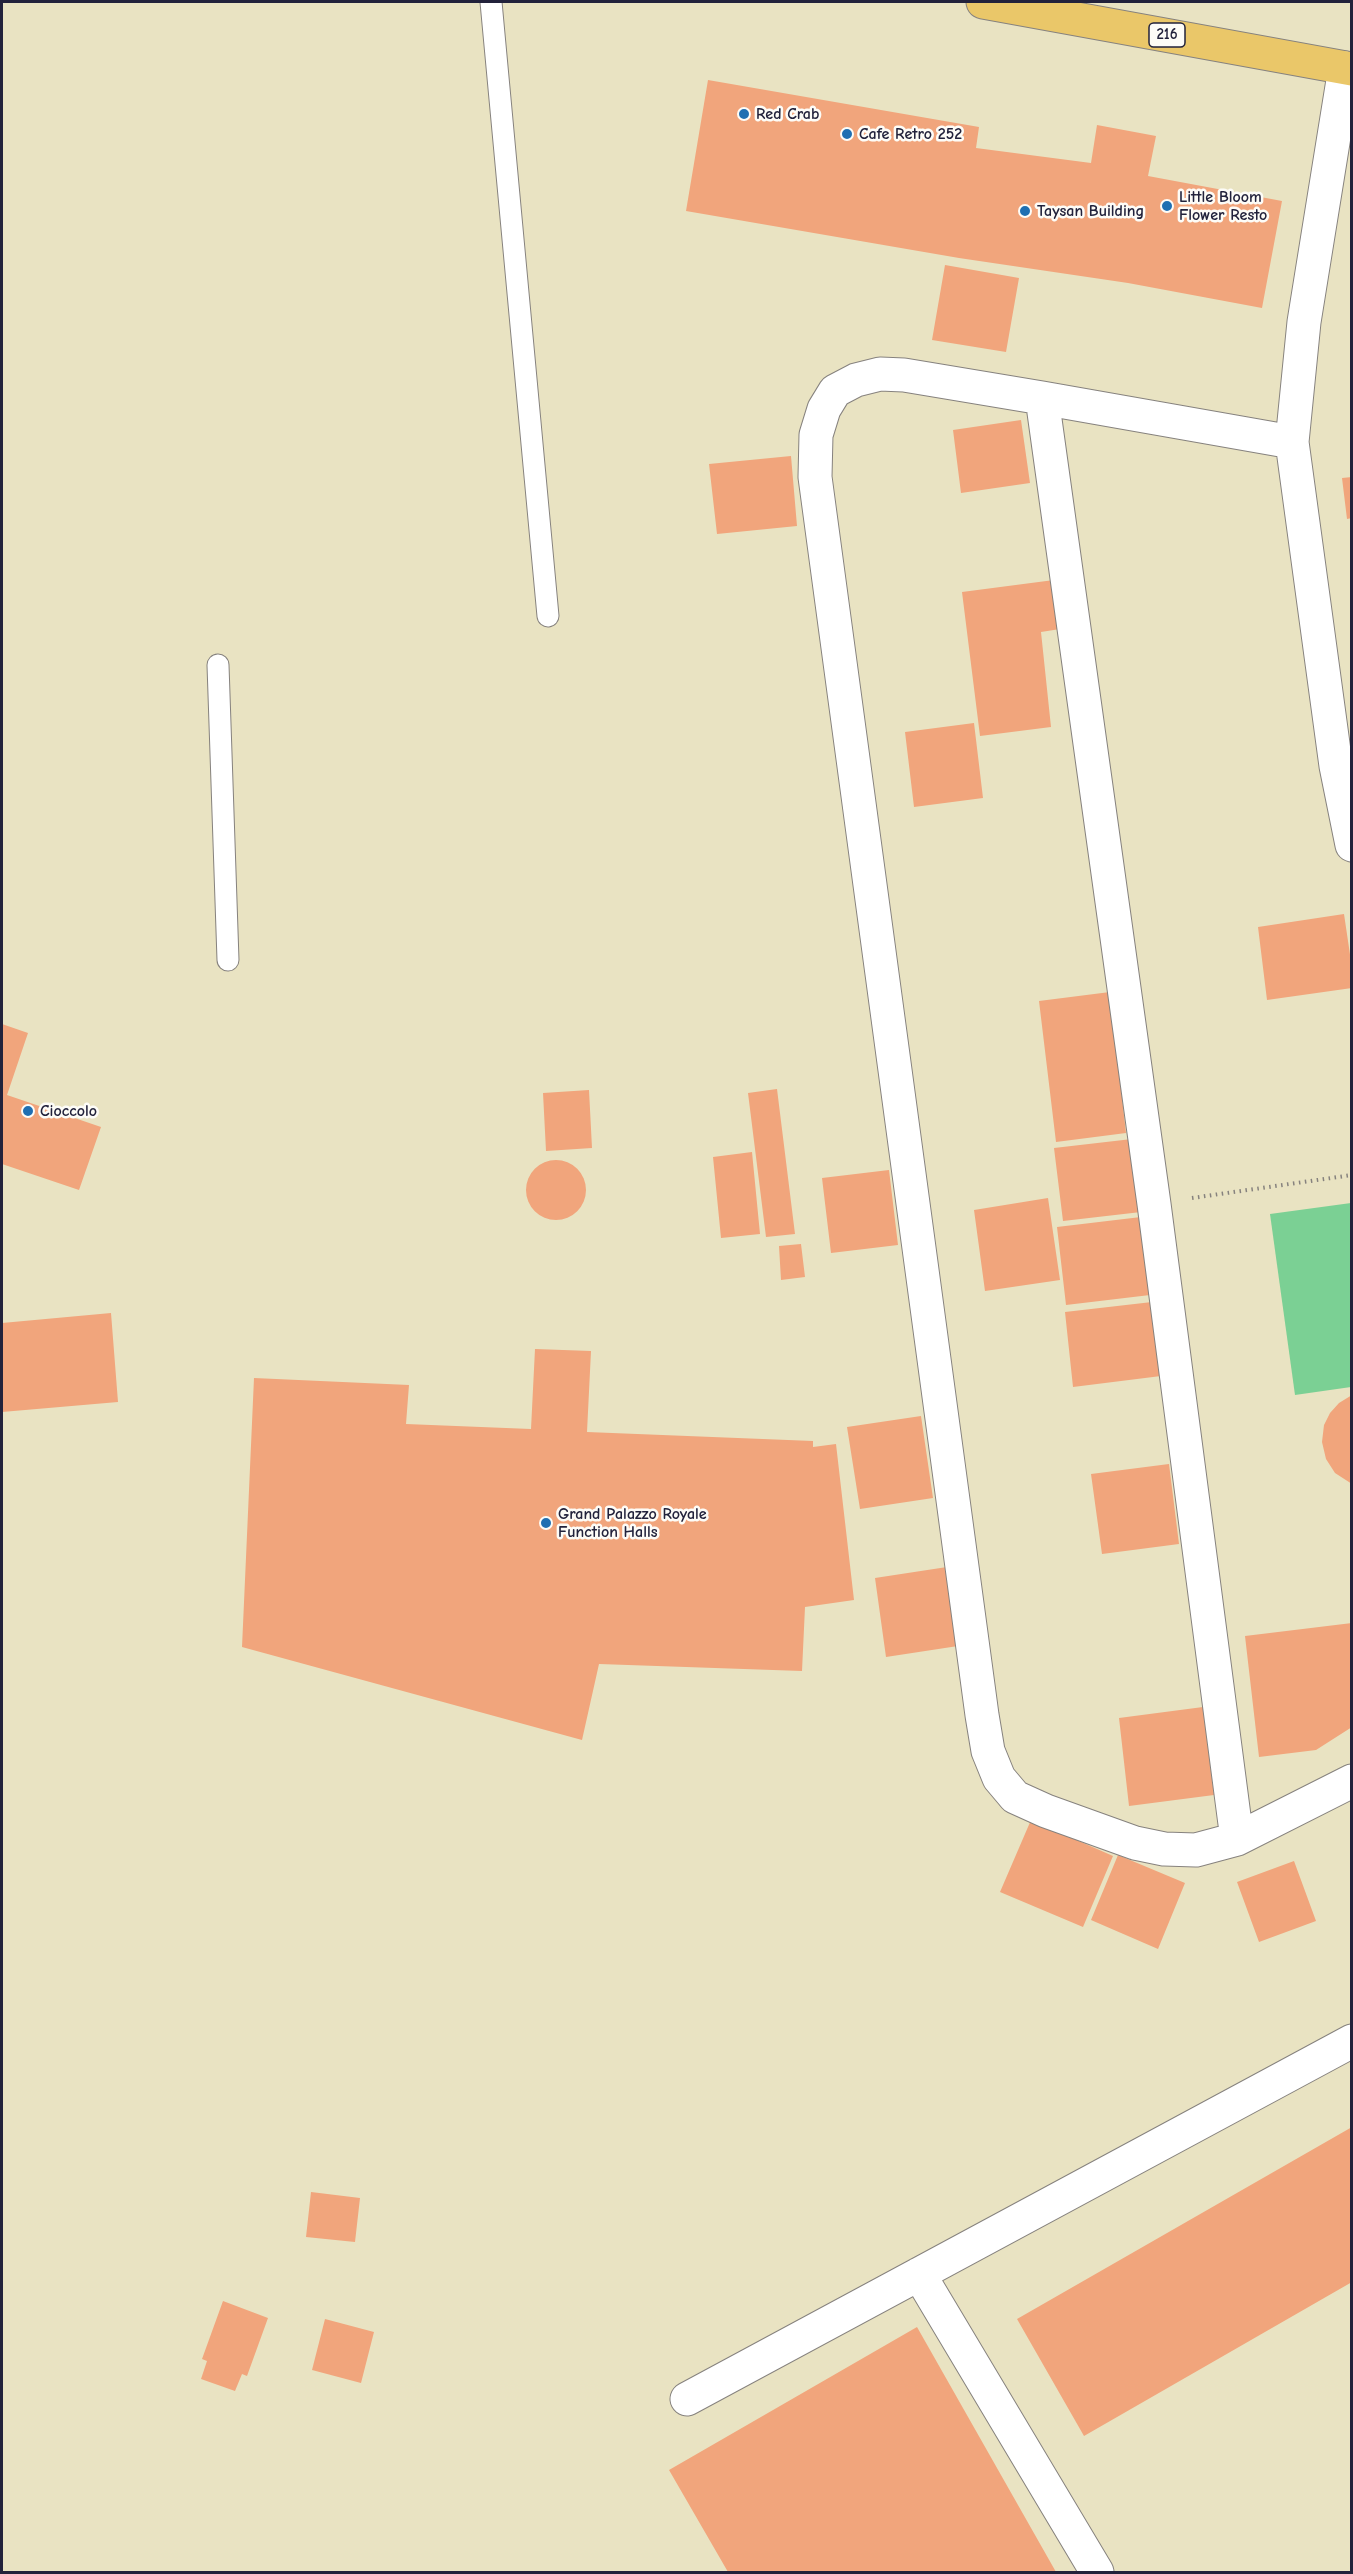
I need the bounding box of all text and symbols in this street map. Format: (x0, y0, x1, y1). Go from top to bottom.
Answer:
road number: 216 (1149, 23, 1185, 47)
place label: Red Crab (756, 104, 819, 124)
marker: Red Crab (737, 107, 751, 121)
place label: Cafe Retro 252 (859, 124, 962, 144)
marker: Cafe Retro 252 (840, 127, 854, 141)
place label: Little Bloom Flower Resto (1179, 187, 1267, 225)
marker: Little Bloom Flower Resto (1160, 199, 1174, 213)
place label: Taysan Building (1037, 201, 1144, 221)
marker: Taysan Building (1018, 204, 1032, 218)
place label: Cioccolo (40, 1101, 97, 1121)
marker: Cioccolo (21, 1104, 35, 1118)
place label: Grand Palazzo Royale Function Halls (558, 1504, 707, 1542)
marker: Grand Palazzo Royale Function Halls (539, 1516, 553, 1530)

